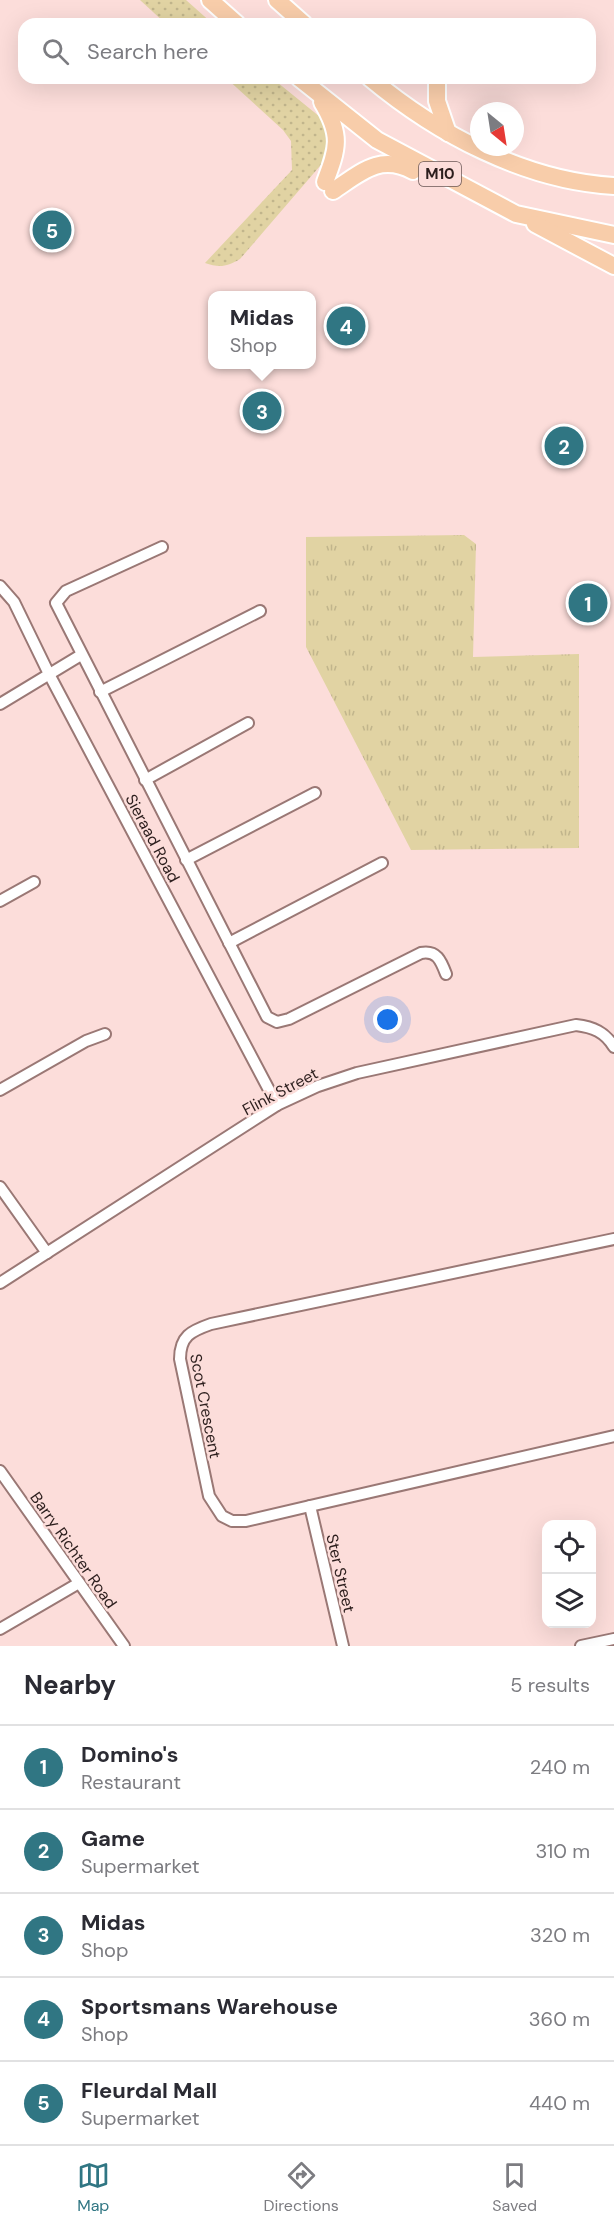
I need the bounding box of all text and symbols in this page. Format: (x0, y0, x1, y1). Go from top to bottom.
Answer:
search box (18, 18, 596, 84)
icon: search (39, 35, 72, 68)
text: Search here (87, 37, 208, 66)
north arrow (470, 102, 524, 156)
road number: M10 (419, 162, 461, 186)
pin: 5 (32, 208, 72, 252)
popup (208, 291, 316, 369)
text: Midas (230, 303, 294, 332)
pin: 4 (326, 304, 366, 348)
text: Shop (230, 332, 277, 358)
pin: 3 (242, 388, 282, 434)
pin: 2 (544, 424, 584, 468)
pin: 1 (568, 580, 608, 626)
street label: Sieraad Road (120, 790, 185, 886)
your location (373, 1005, 402, 1034)
street label: Flink Street (239, 1063, 322, 1120)
street label: Scot Crescent (185, 1352, 226, 1460)
street label: Barry Richter Road (26, 1488, 122, 1613)
map controls (542, 1520, 596, 1628)
button: locate (542, 1520, 596, 1574)
street label: Ster Street (321, 1532, 360, 1614)
button: layers (542, 1574, 596, 1628)
text: Nearby (24, 1668, 116, 1702)
text: 5 results (510, 1672, 590, 1698)
text: Domino's (81, 1740, 179, 1769)
text: 1 (40, 1754, 47, 1780)
text: 240 m (530, 1754, 590, 1780)
text: Restaurant (81, 1769, 181, 1795)
text: Game (81, 1824, 145, 1853)
text: 2 (38, 1838, 49, 1864)
text: 310 m (535, 1838, 590, 1864)
text: Supermarket (81, 1853, 200, 1879)
text: Midas (81, 1908, 146, 1937)
text: 3 (37, 1922, 50, 1948)
text: 320 m (530, 1922, 590, 1948)
text: Shop (81, 1937, 128, 1963)
text: Sportsmans Warehouse (81, 1992, 338, 2021)
text: 4 (37, 2006, 50, 2032)
text: 360 m (529, 2006, 590, 2032)
text: Shop (81, 2021, 128, 2047)
text: Fleurdal Mall (81, 2076, 217, 2105)
text: 5 (37, 2090, 50, 2116)
text: 440 m (529, 2090, 590, 2116)
text: Supermarket (81, 2105, 200, 2131)
tab: Map (77, 2159, 110, 2216)
tab: Directions (263, 2159, 339, 2216)
tab: Saved (492, 2159, 537, 2216)

